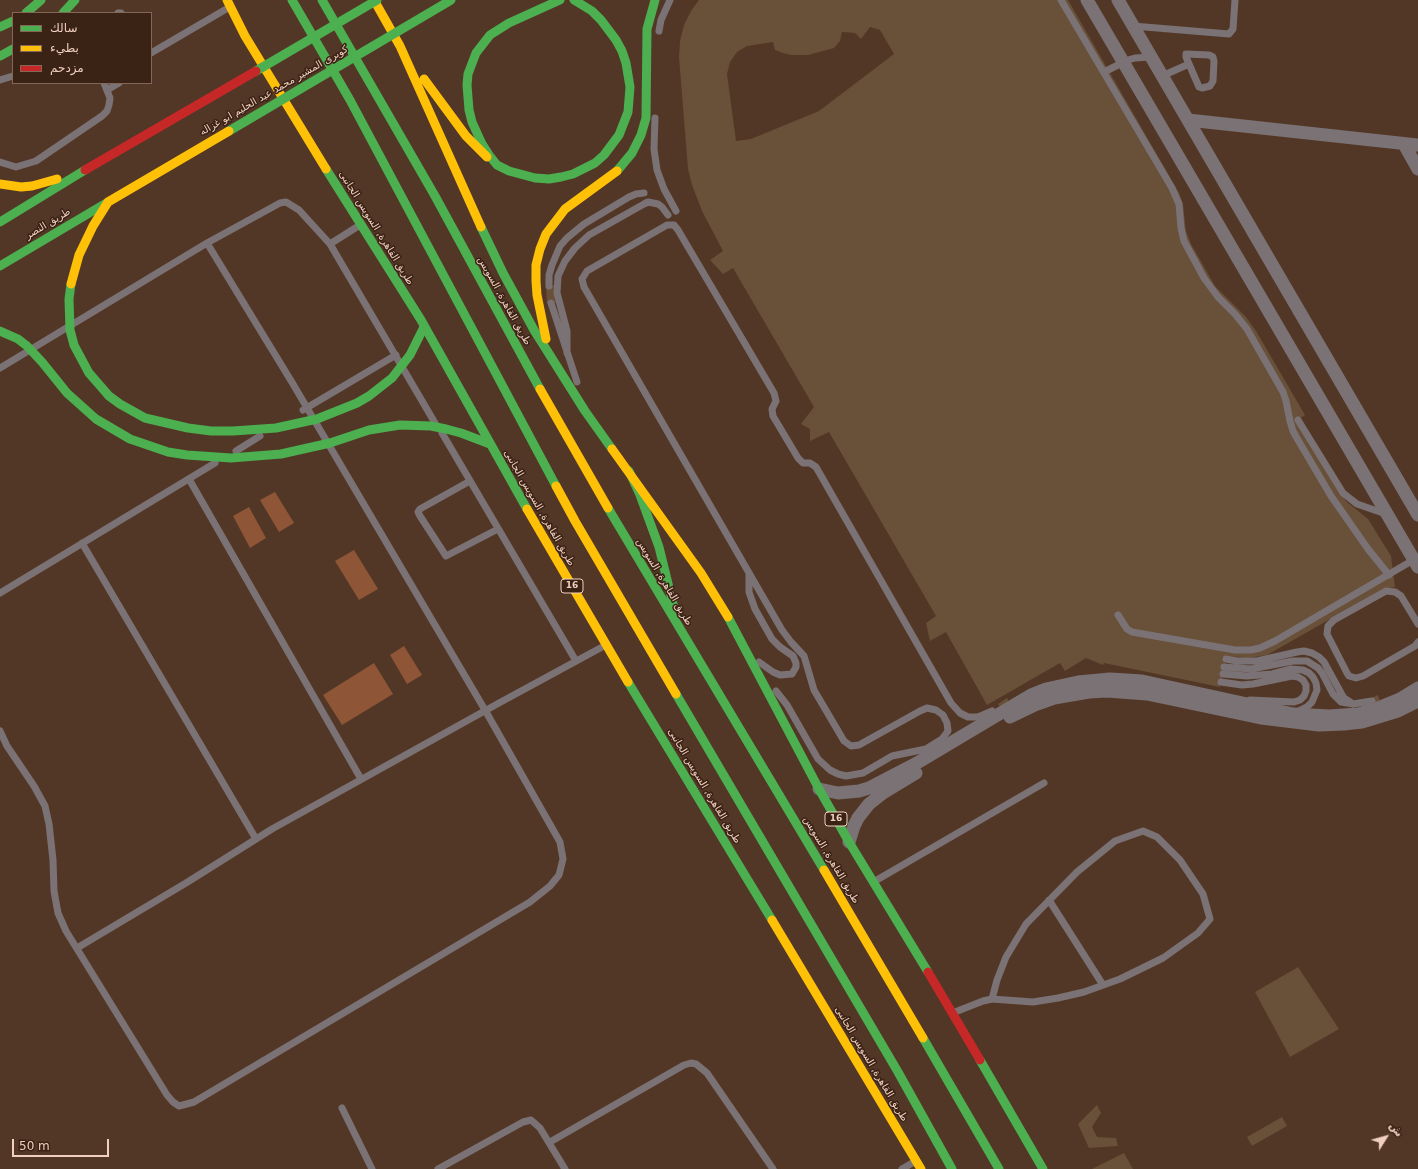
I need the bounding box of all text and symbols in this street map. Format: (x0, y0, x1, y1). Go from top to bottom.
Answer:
legend (12, 12, 152, 84)
text: سالك (50, 21, 77, 35)
text: بطيء (50, 41, 79, 55)
street label: كوبرى المشير محمد عبد الحليم ابو غزاله (198, 44, 350, 138)
text: مزدحم (50, 61, 84, 75)
street label: طريق القاهرة, السويس الجانبى (336, 169, 416, 287)
street label: طريق النصر (23, 206, 73, 242)
street label: طريق القاهرة, السويس (475, 255, 533, 347)
street label: طريق القاهرة, السويس الجانبى (501, 448, 577, 568)
street label: طريق القاهرة, السويس (633, 536, 695, 628)
road number: 16 (561, 579, 583, 593)
street label: طريق القاهرة, السويس الجانبى (665, 726, 743, 846)
road number: 16 (825, 812, 847, 826)
street label: طريق القاهرة, السويس (800, 814, 862, 906)
street label: طريق القاهرة, السويس الجانبى (832, 1004, 910, 1124)
north arrow (1366, 1117, 1406, 1157)
text: ش (1386, 1120, 1406, 1139)
scale bar (14, 1131, 111, 1157)
text: 50 m (19, 1139, 50, 1153)

